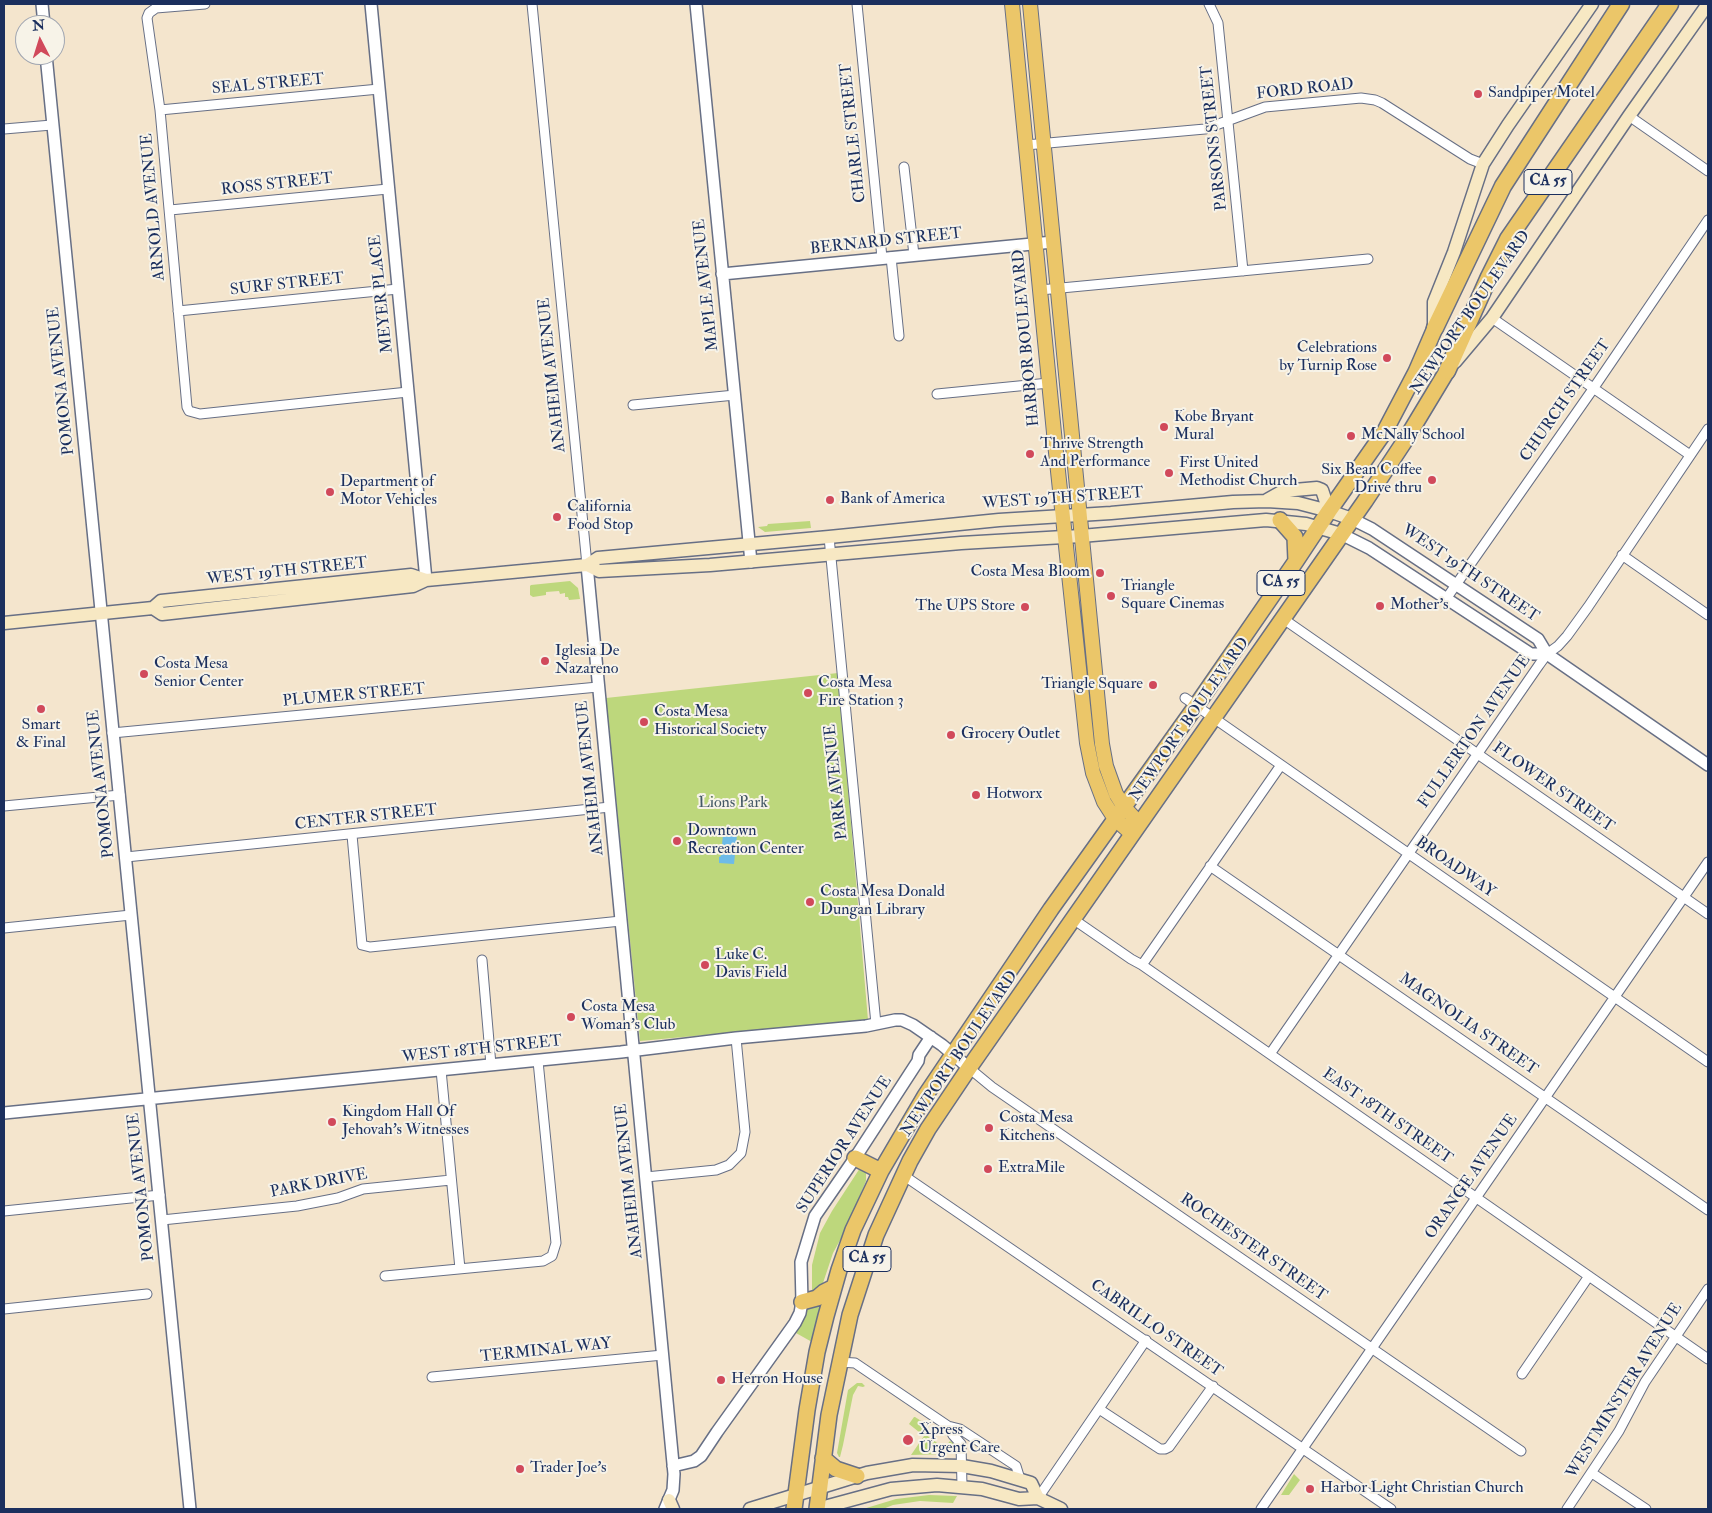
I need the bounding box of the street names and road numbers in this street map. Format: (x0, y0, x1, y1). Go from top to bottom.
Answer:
street label: CHARLE STREET (837, 62, 871, 204)
street label: PARSONS STREET (1198, 64, 1232, 212)
street label: SEAL STREET (211, 71, 325, 99)
street label: FORD ROAD (1255, 75, 1355, 105)
street label: ARNOLD AVENUE (138, 133, 170, 281)
street label: ROSS STREET (220, 170, 334, 200)
road number: CA 55 (1524, 170, 1572, 194)
street label: MAPLE AVENUE (691, 218, 723, 352)
street label: BERNARD STREET (809, 224, 963, 260)
street label: NEWPORT BOULEVARD (1407, 227, 1535, 399)
street label: MEYER PLACE (366, 234, 398, 354)
street label: HARBOR BOULEVARD (1010, 249, 1044, 427)
street label: SURF STREET (229, 269, 345, 301)
street label: ANAHEIM AVENUE (535, 297, 571, 453)
street label: POMONA AVENUE (45, 306, 79, 456)
street label: CHURCH STREET (1517, 336, 1615, 466)
street label: WEST 19TH STREET (982, 484, 1144, 514)
street label: WEST 19TH STREET (1398, 521, 1542, 627)
street label: WEST 19TH STREET (206, 554, 368, 590)
road number: CA 55 (1257, 570, 1305, 596)
street label: NEWPORT BOULEVARD (1126, 634, 1254, 806)
street label: FULLERTON AVENUE (1415, 652, 1535, 812)
street label: PLUMER STREET (282, 680, 426, 712)
street label: ANAHEIM AVENUE (573, 700, 609, 856)
street label: POMONA AVENUE (85, 709, 119, 859)
street label: PARK AVENUE (821, 723, 853, 841)
street label: FLOWER STREET (1489, 739, 1617, 837)
street label: CENTER STREET (294, 801, 438, 835)
street label: BROADWAY (1411, 833, 1499, 903)
street label: NEWPORT BOULEVARD (897, 968, 1023, 1140)
street label: MAGNOLIA STREET (1395, 970, 1541, 1080)
street label: WEST 18TH STREET (401, 1032, 563, 1068)
street label: EAST 18TH STREET (1318, 1065, 1456, 1169)
street label: SUPERIOR AVENUE (793, 1073, 897, 1217)
street label: ANAHEIM AVENUE (612, 1103, 648, 1259)
street label: ORANGE AVENUE (1422, 1111, 1522, 1243)
street label: POMONA AVENUE (125, 1112, 159, 1262)
street label: PARK DRIVE (269, 1165, 369, 1203)
street label: ROCHESTER STREET (1176, 1190, 1330, 1306)
road number: CA 55 (843, 1246, 891, 1272)
street label: CABRILLO STREET (1086, 1276, 1226, 1382)
street label: WESTMINSTER AVENUE (1563, 1300, 1687, 1482)
street label: TERMINAL WAY (479, 1335, 613, 1367)

